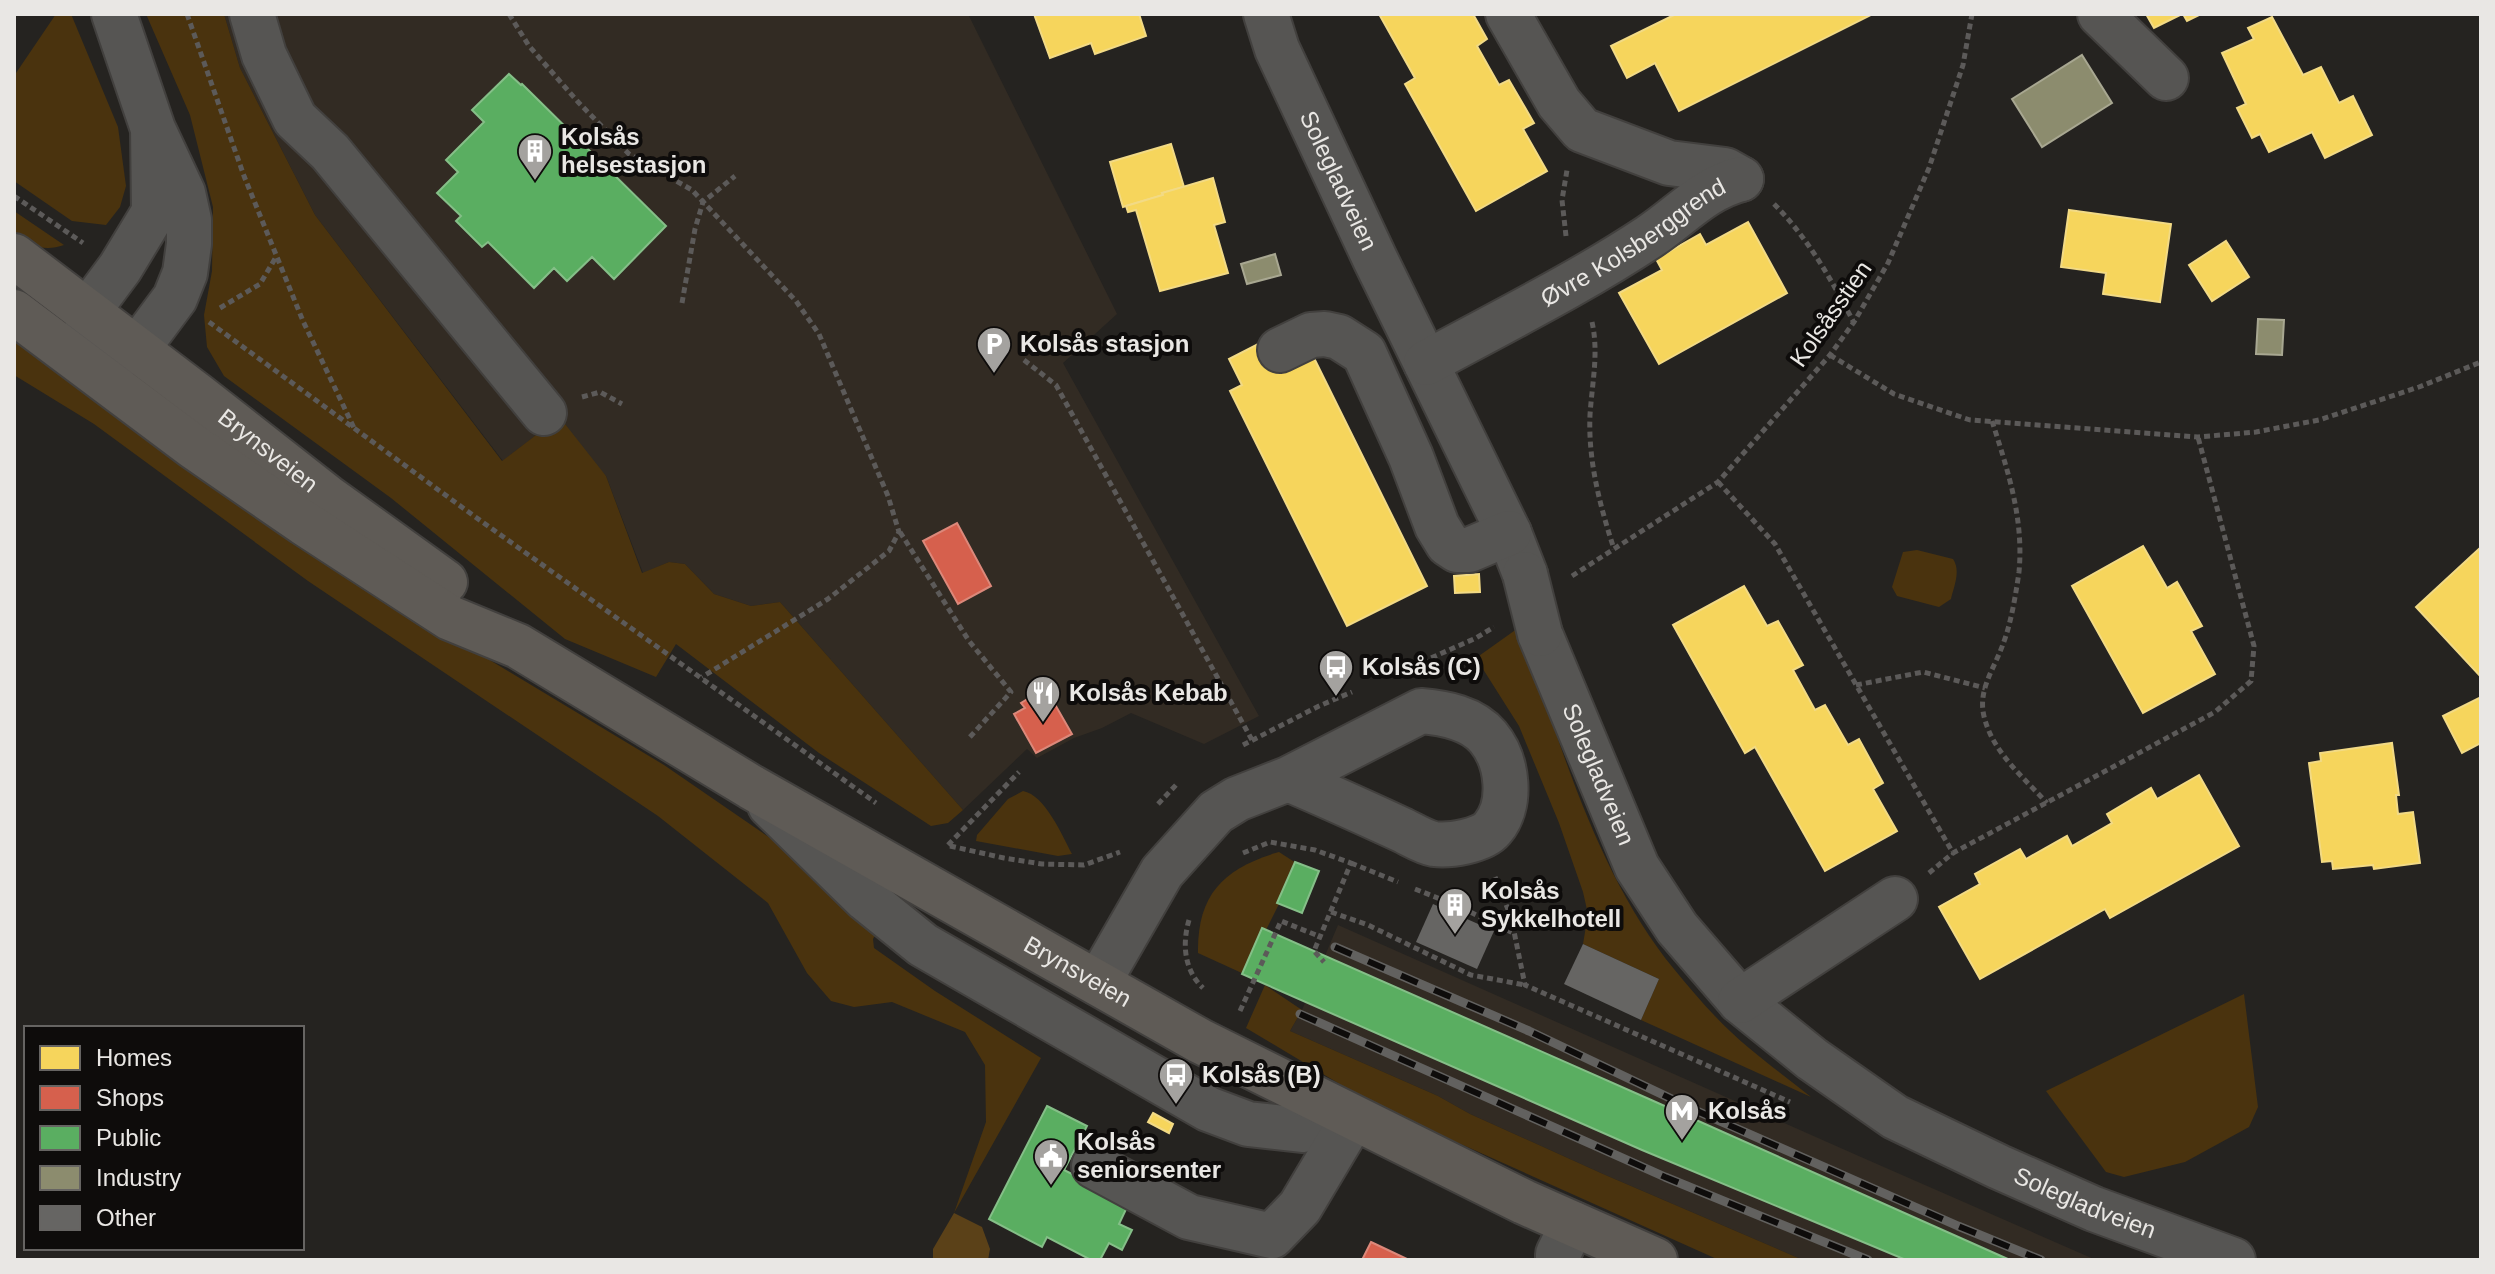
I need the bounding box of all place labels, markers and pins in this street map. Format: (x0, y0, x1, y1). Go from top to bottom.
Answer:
place label: Kolsås helsestasjon (561, 123, 706, 178)
building icon: Kolsås helsestasjon (516, 132, 554, 182)
parking icon: Kolsås stasjon (975, 325, 1013, 375)
place label: Kolsås stasjon (1020, 330, 1189, 357)
bus stop icon: Kolsås (C) (1317, 648, 1355, 698)
place label: Kolsås (C) (1362, 653, 1481, 680)
restaurant icon: Kolsås Kebab (1024, 674, 1062, 724)
place label: Kolsås Kebab (1069, 679, 1228, 706)
place label: Kolsås Sykkelhotell (1481, 877, 1621, 932)
building icon: Kolsås Sykkelhotell (1436, 886, 1474, 936)
bus stop icon: Kolsås (B) (1157, 1056, 1195, 1106)
place label: Kolsås (B) (1202, 1061, 1321, 1088)
metro station icon: Kolsås (1663, 1092, 1701, 1142)
place label: Kolsås (1708, 1097, 1787, 1124)
place label: Kolsås seniorsenter (1077, 1128, 1221, 1183)
public building icon: Kolsås seniorsenter (1032, 1137, 1070, 1187)

